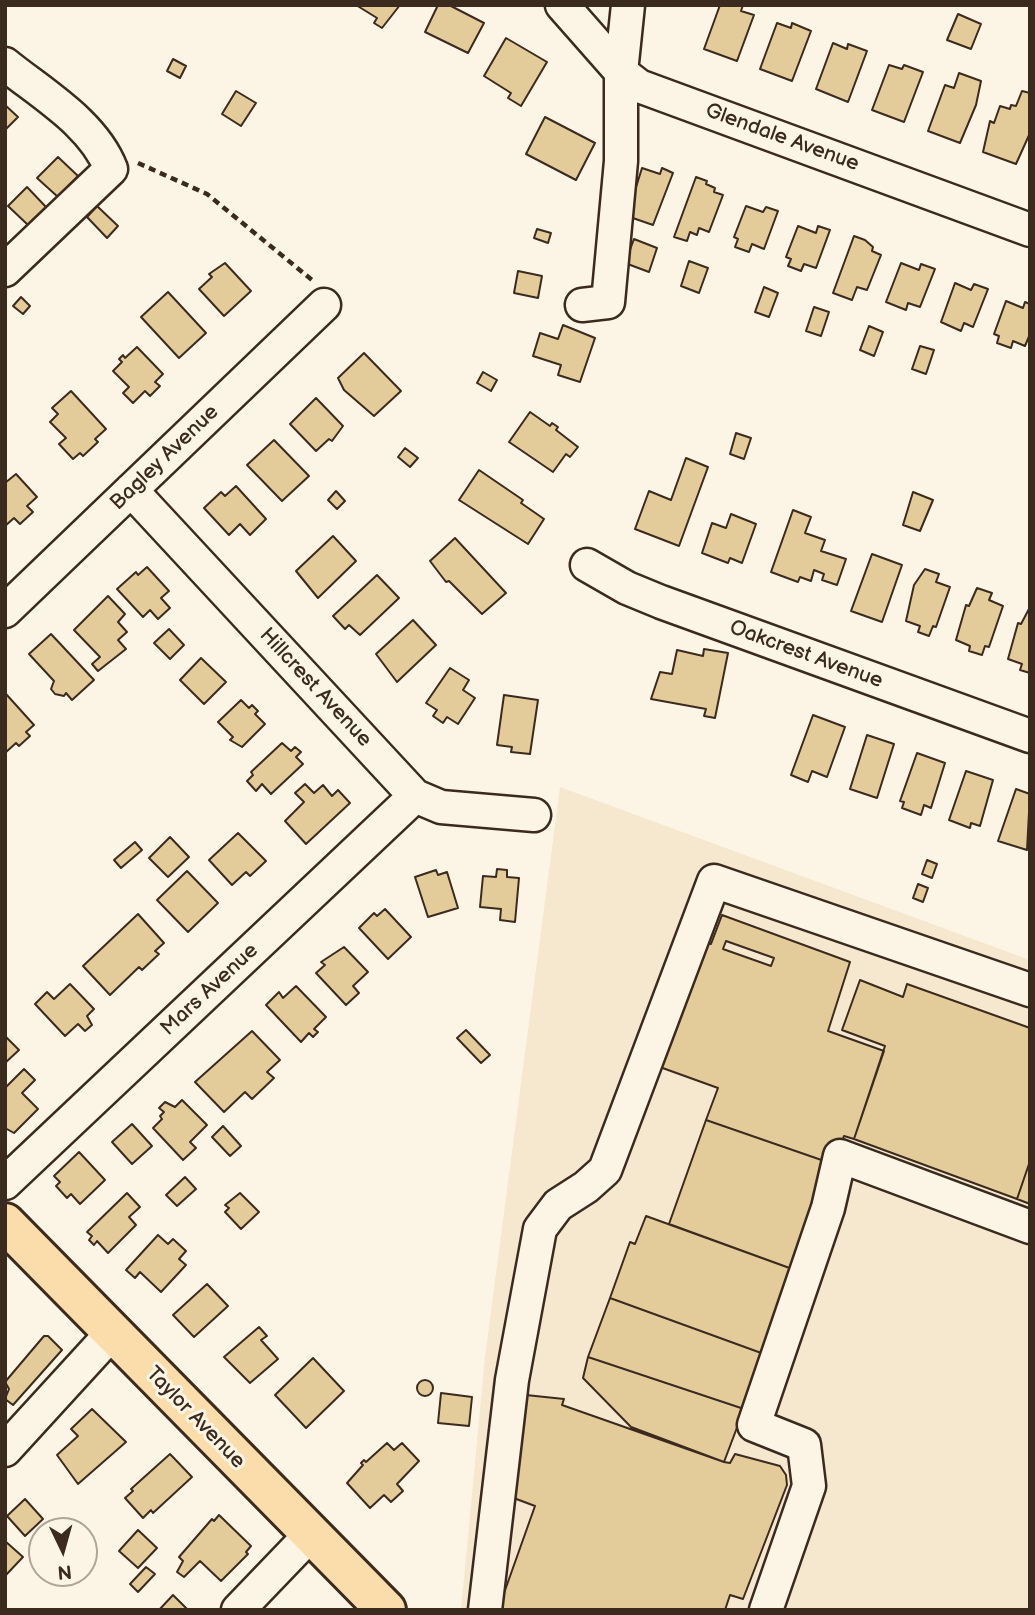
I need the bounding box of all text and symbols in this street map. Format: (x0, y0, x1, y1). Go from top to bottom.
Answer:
street label: Glendale Avenue (702, 99, 862, 177)
street label: Bagley Avenue (106, 400, 224, 516)
street label: Oakcrest Avenue (726, 616, 886, 694)
street label: Hillcrest Avenue (254, 623, 376, 753)
street label: Mars Avenue (156, 938, 264, 1042)
street label: Taylor Avenue (140, 1362, 250, 1474)
north arrow (28, 1517, 98, 1587)
text: N (57, 1559, 73, 1584)

